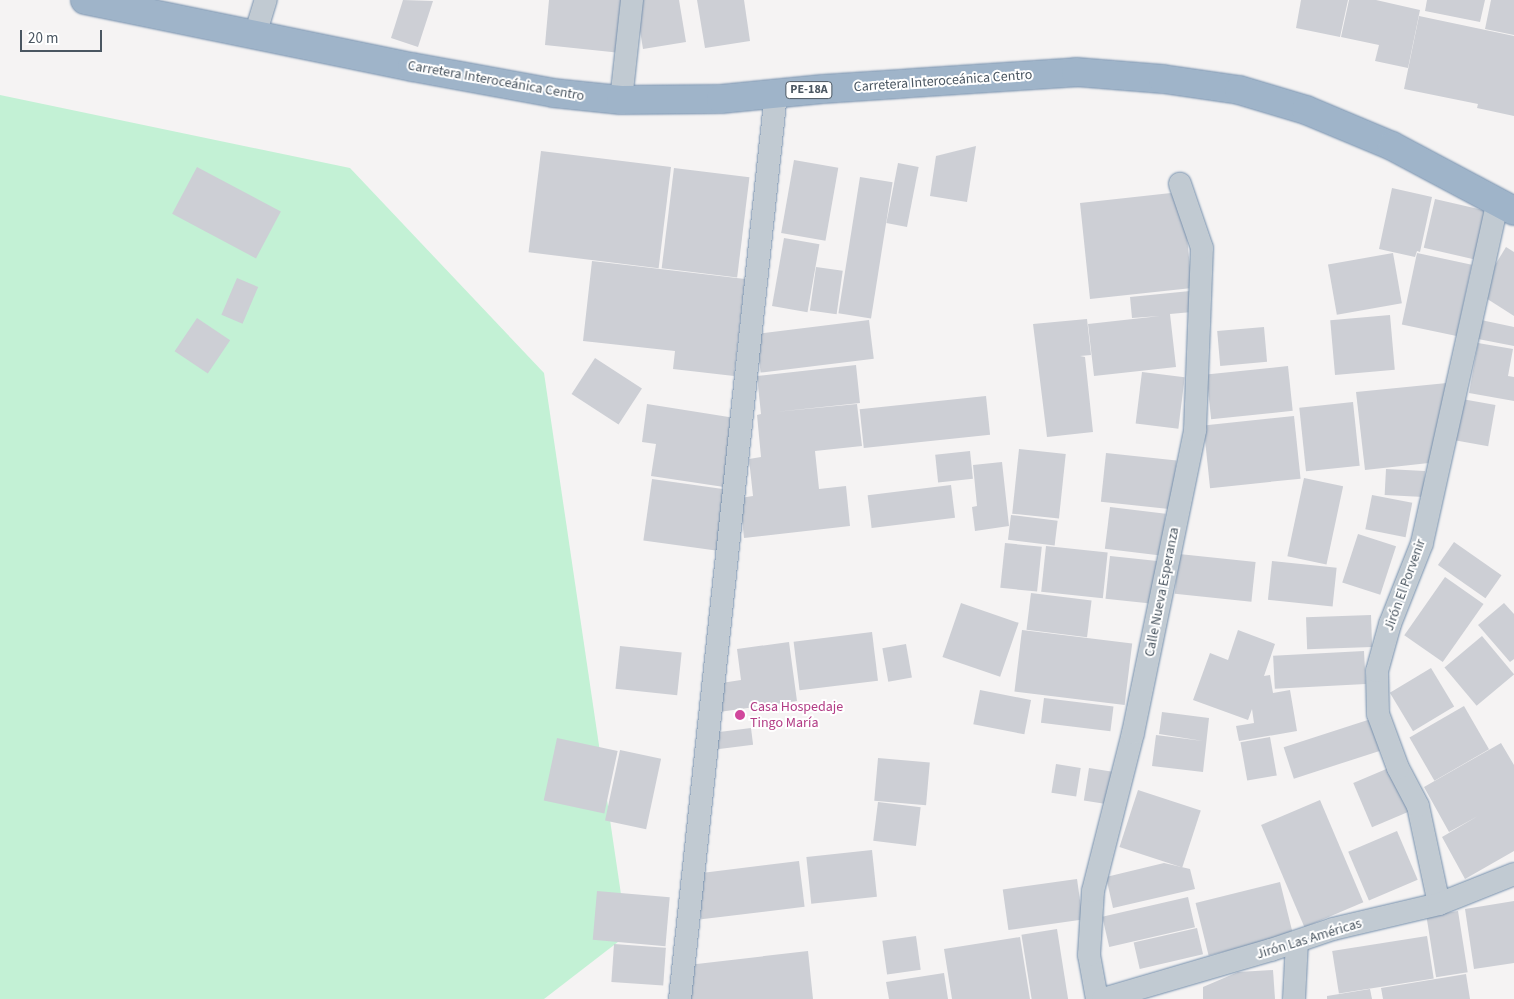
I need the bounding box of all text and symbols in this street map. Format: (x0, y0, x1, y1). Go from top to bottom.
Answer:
scale bar (22, 20, 105, 52)
text: 20 m (28, 28, 58, 49)
street label: Carretera Interoceánica Centro (406, 57, 586, 105)
street label: Carretera Interoceánica Centro (853, 66, 1033, 96)
road number: PE-18A (785, 80, 833, 100)
street label: Calle Nueva Esperanza (1141, 526, 1183, 658)
street label: Jirón El Porvenir (1381, 537, 1429, 633)
place label: Casa Hospedaje Tingo María (750, 699, 843, 732)
marker: Casa Hospedaje Tingo María (734, 709, 746, 721)
street label: Jirón Las Américas (1254, 915, 1364, 963)

